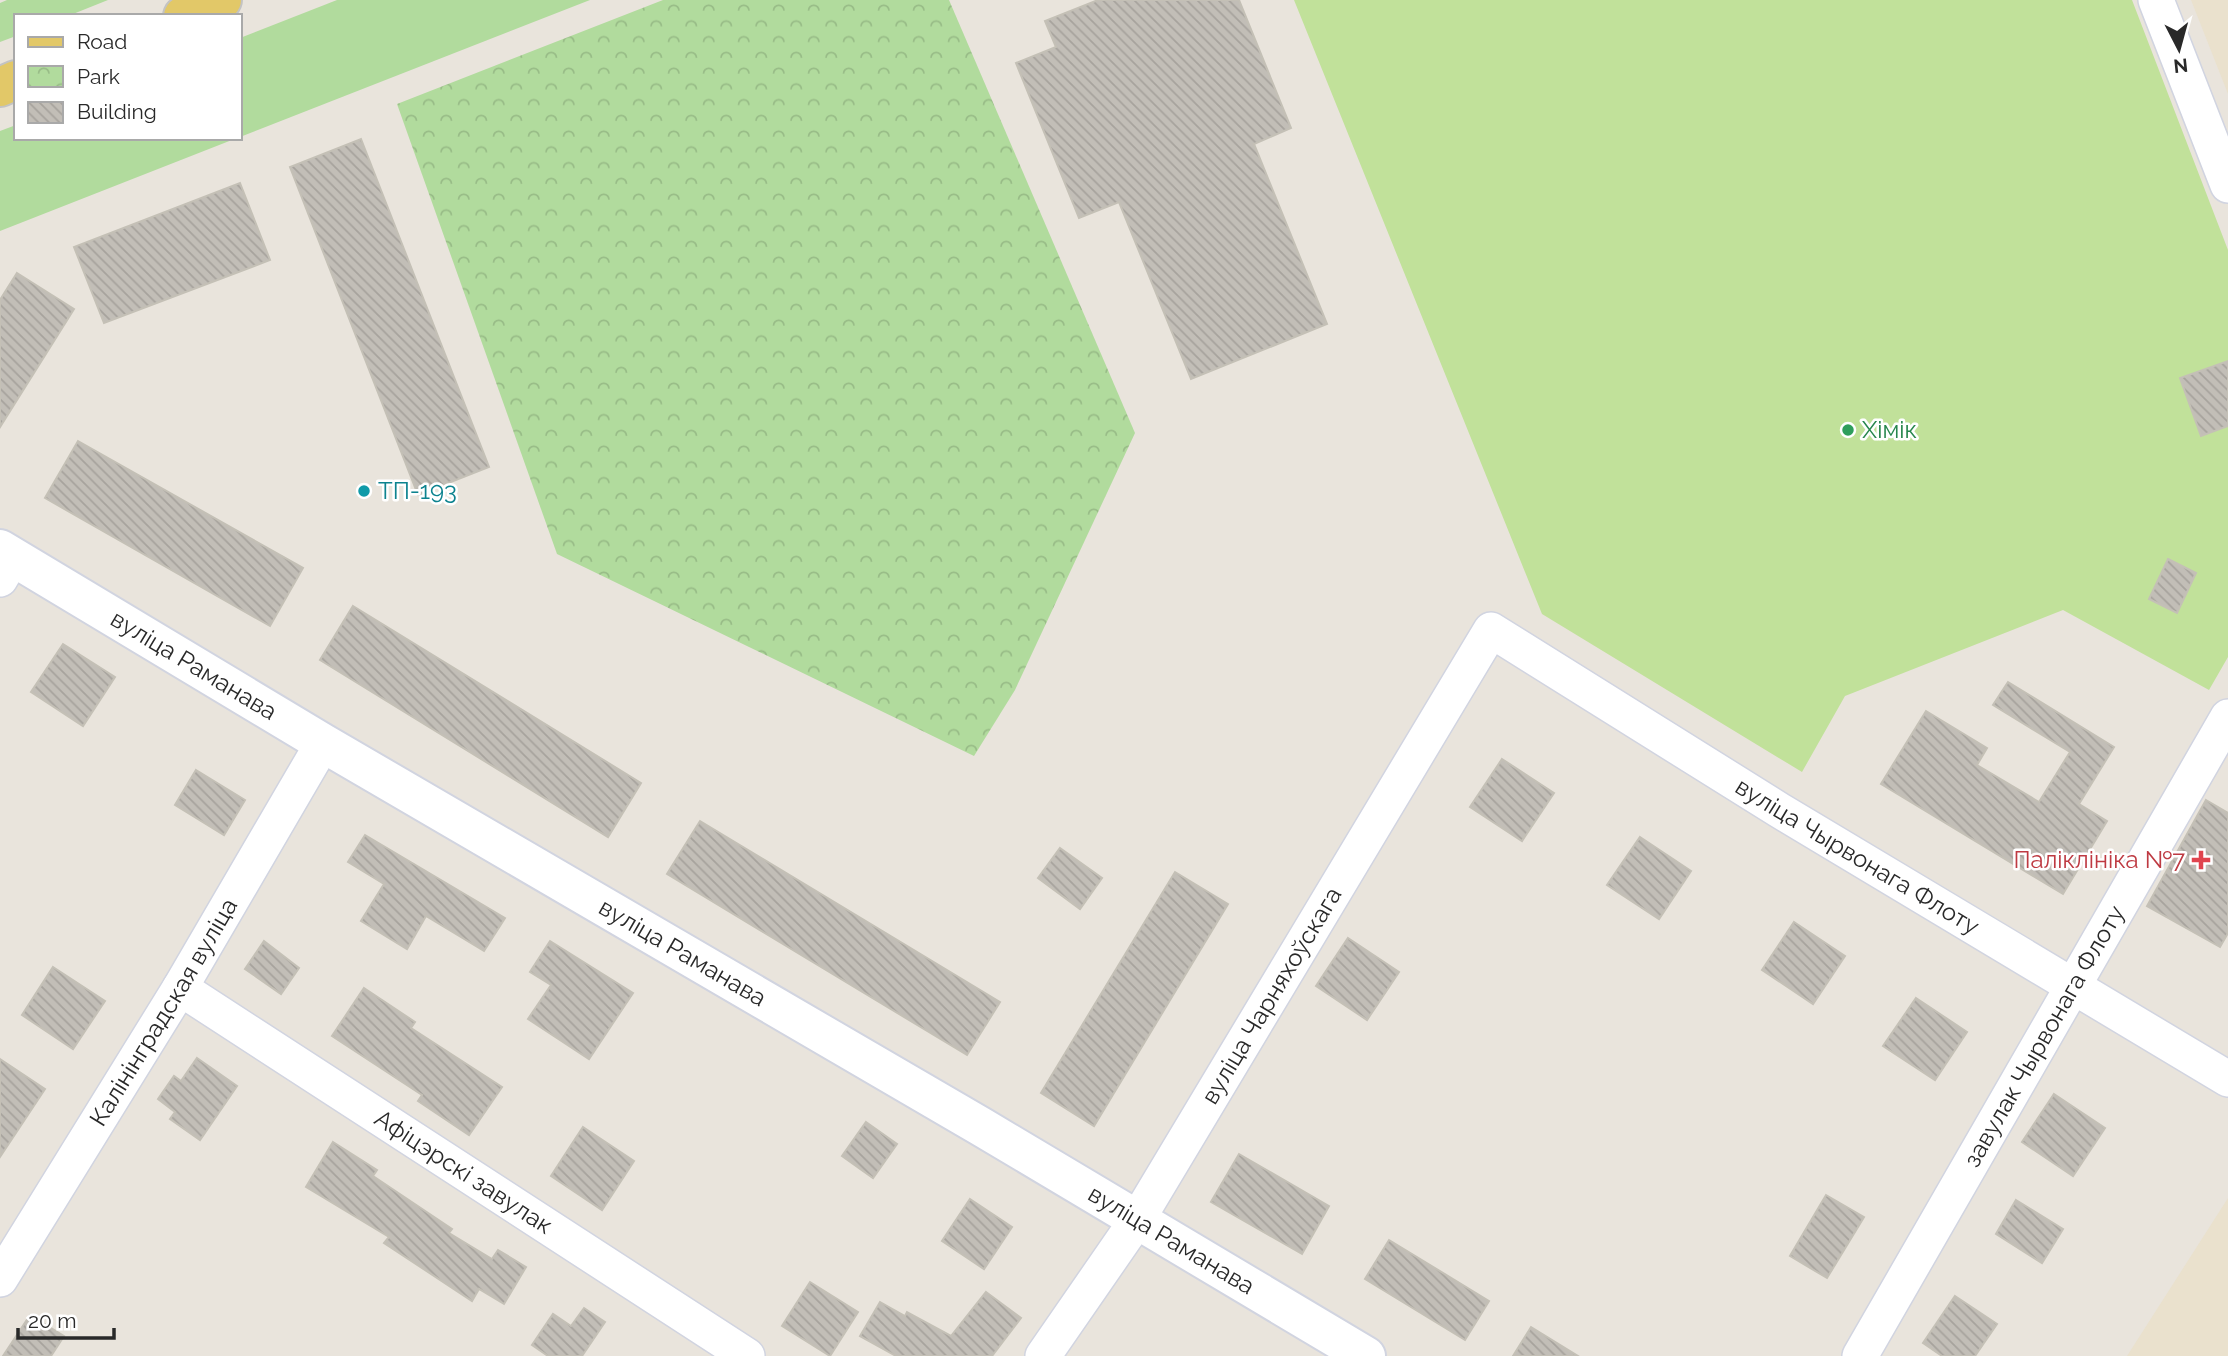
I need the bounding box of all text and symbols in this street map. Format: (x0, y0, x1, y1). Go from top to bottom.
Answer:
legend (14, 14, 242, 140)
north arrow (2144, 14, 2214, 84)
text: Road (77, 29, 127, 54)
text: N (2172, 54, 2189, 78)
text: Park (77, 64, 120, 89)
text: Building (77, 99, 157, 124)
place label: Хімік (1862, 415, 1917, 444)
marker: Хімік (1840, 422, 1856, 438)
place label: ТП-193 (378, 476, 457, 505)
marker: ТП-193 (356, 483, 372, 499)
street label: вуліца Раманава (106, 604, 282, 726)
street label: вуліца Чырвонага Флоту (1730, 771, 1985, 941)
place label: Паліклініка №7 (2013, 845, 2185, 874)
marker: Паліклініка №7 (2191, 850, 2211, 870)
street label: вуліца Чарняхоўскага (1195, 882, 1347, 1109)
street label: вуліца Раманава (594, 892, 772, 1012)
street label: Калінінградская вуліца (83, 893, 243, 1131)
street label: завулак Чырвонага Флоту (1957, 900, 2130, 1172)
street label: Афіцэрскі завулак (369, 1103, 558, 1240)
street label: вуліца Раманава (1083, 1179, 1260, 1300)
scale bar (18, 1296, 114, 1340)
text: 20 m (28, 1308, 76, 1333)

